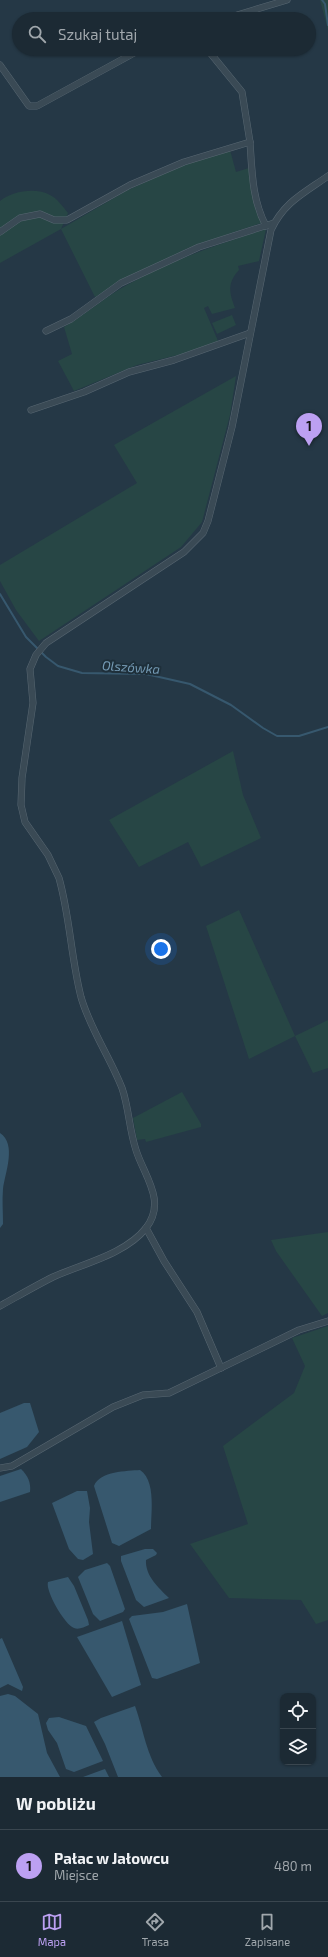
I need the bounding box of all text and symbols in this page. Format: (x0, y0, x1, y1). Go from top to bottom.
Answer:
search box (12, 12, 316, 56)
icon: search (26, 23, 48, 45)
text: Szukaj tutaj (58, 25, 137, 43)
pin: 1 (296, 413, 322, 446)
water label: Olszówka (101, 657, 161, 677)
your location (151, 939, 171, 959)
map controls (280, 1693, 316, 1765)
button: locate (280, 1693, 316, 1729)
button: layers (280, 1729, 316, 1765)
text: W pobliżu (16, 1793, 96, 1813)
text: Pałac w Jałowcu (54, 1849, 169, 1867)
text: 1 (26, 1858, 32, 1874)
text: 480 m (274, 1858, 312, 1874)
text: Miejsce (54, 1867, 99, 1883)
tab: Mapa (38, 1911, 66, 1948)
tab: Trasa (142, 1911, 169, 1948)
tab: Zapisane (245, 1911, 290, 1948)

